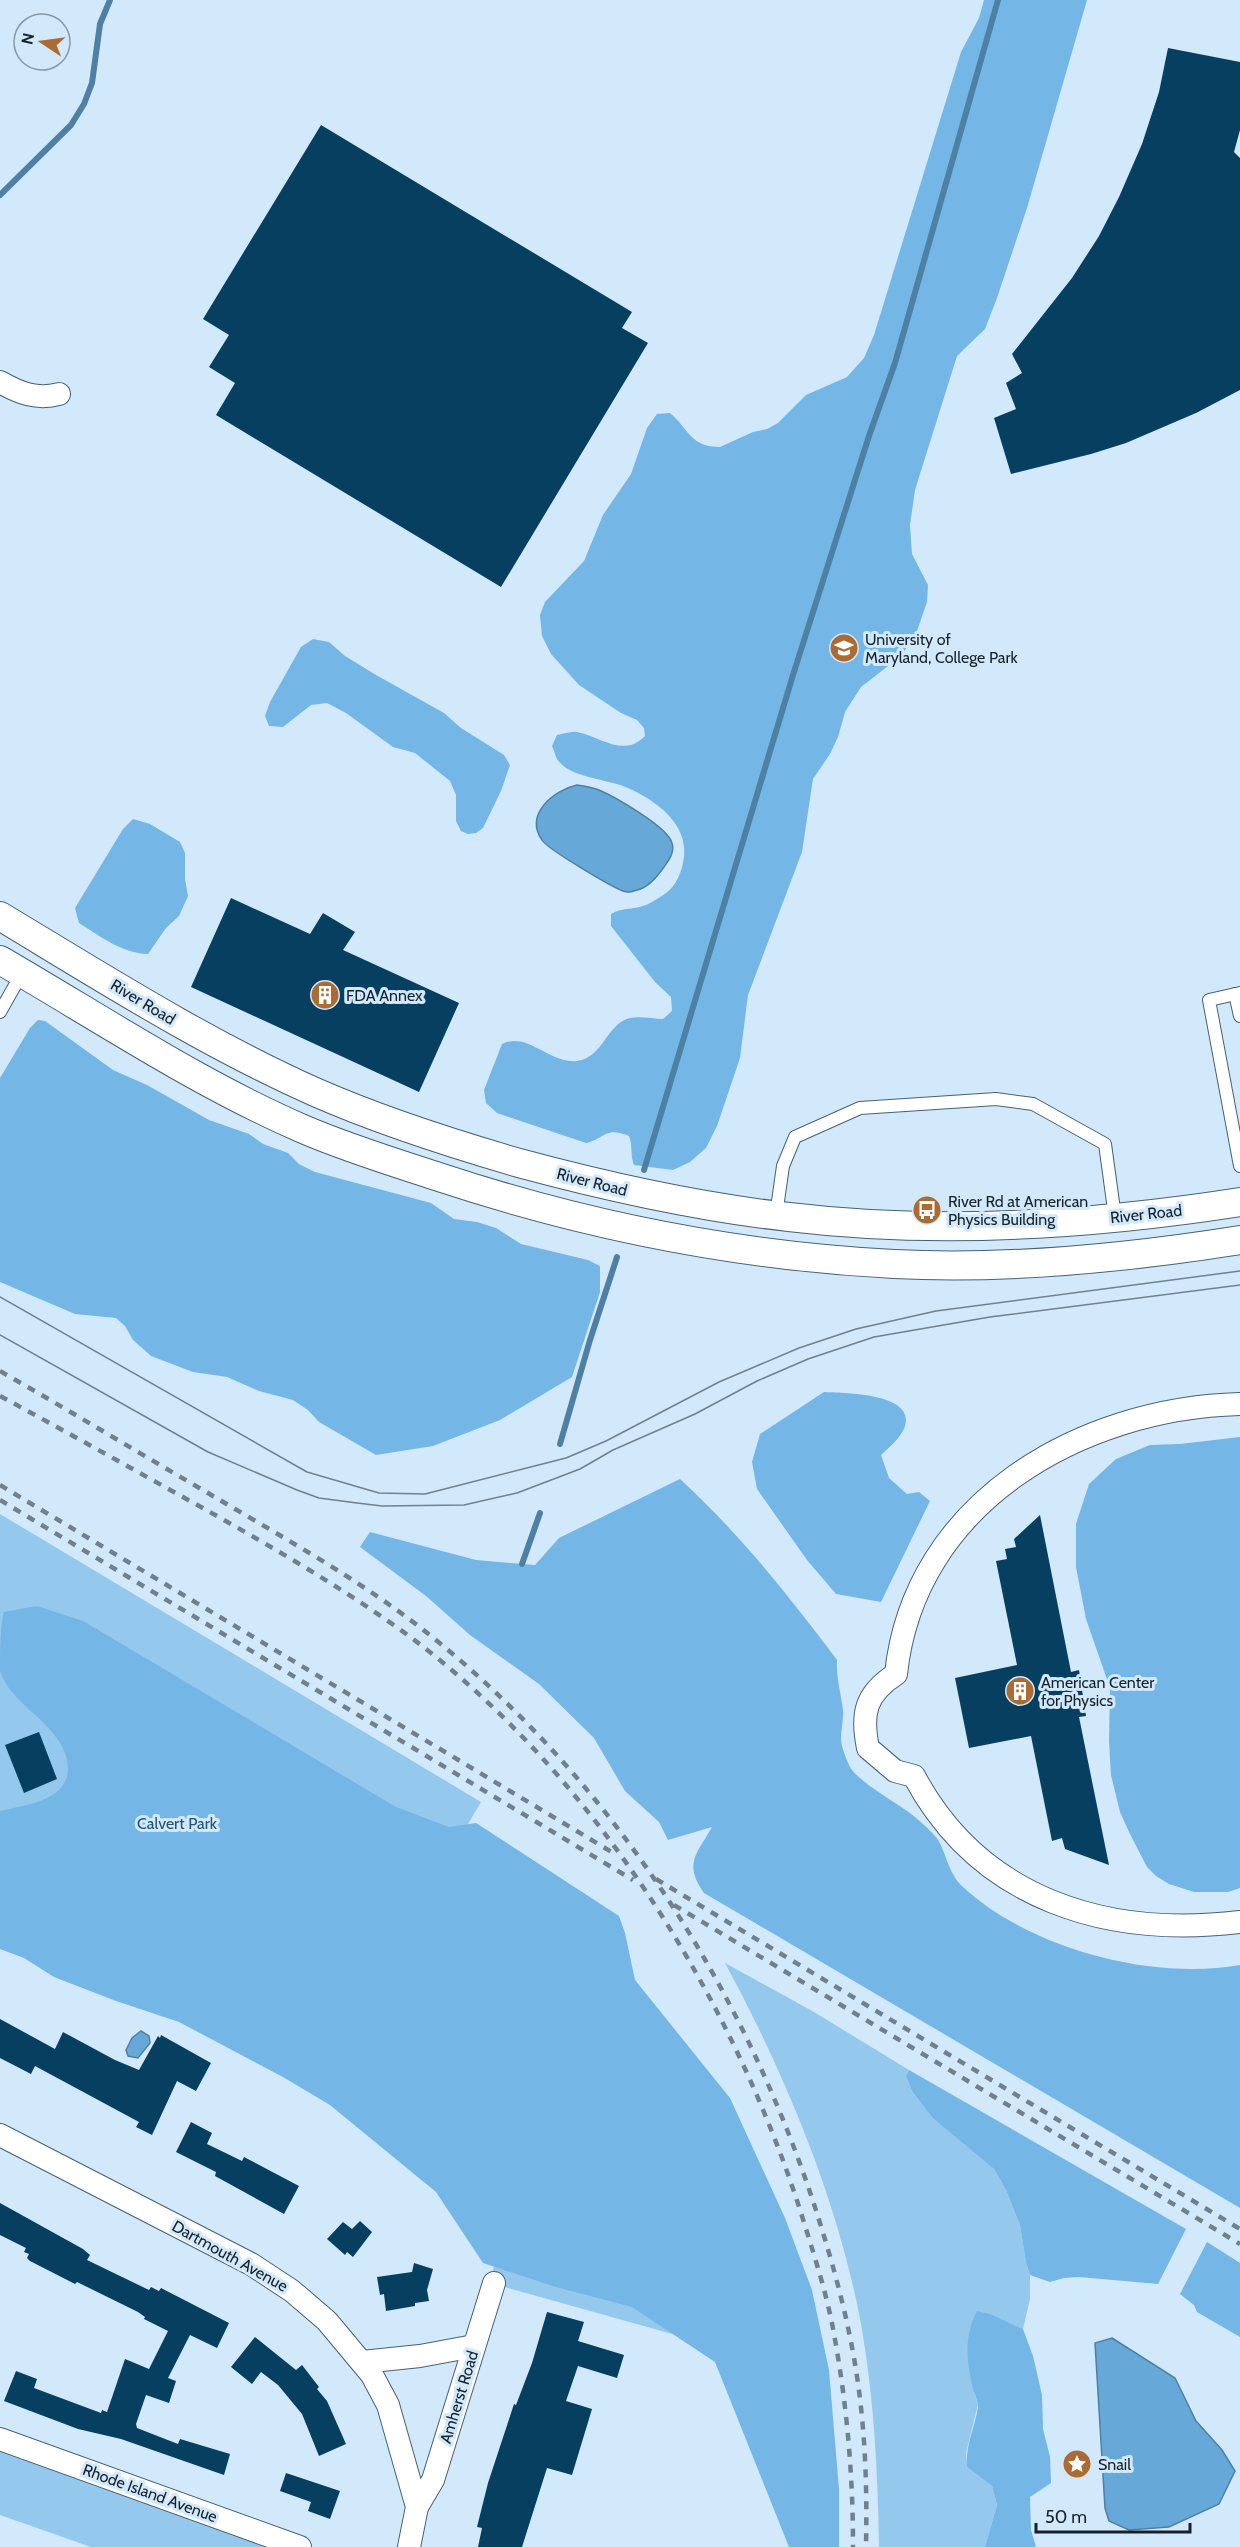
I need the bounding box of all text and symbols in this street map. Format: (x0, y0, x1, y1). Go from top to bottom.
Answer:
north arrow (12, 12, 72, 72)
text: N (17, 31, 38, 46)
place label: University of Maryland, College Park (865, 630, 1019, 667)
school or university icon: University of Maryland, College Park (828, 632, 860, 664)
street label: River Road (107, 975, 179, 1029)
building icon: FDA Annex (309, 979, 341, 1011)
place label: FDA Annex (346, 986, 423, 1005)
street label: River Road (555, 1164, 629, 1200)
place label: River Rd at American Physics Building (948, 1192, 1088, 1229)
bus stop icon: River Rd at American Physics Building (911, 1194, 943, 1226)
street label: River Road (1109, 1201, 1183, 1227)
place label: American Center for Physics (1041, 1673, 1155, 1710)
building icon: American Center for Physics (1004, 1675, 1036, 1707)
park label: Calvert Park (137, 1814, 218, 1833)
street label: Dartmouth Avenue (169, 2216, 291, 2296)
street label: Amherst Road (436, 2348, 482, 2446)
place icon: Snail (1061, 2448, 1093, 2480)
place label: Snail (1098, 2455, 1131, 2474)
street label: Rhode Island Avenue (80, 2460, 220, 2526)
scale bar (1036, 2496, 1190, 2534)
text: 50 m (1045, 2506, 1087, 2528)

